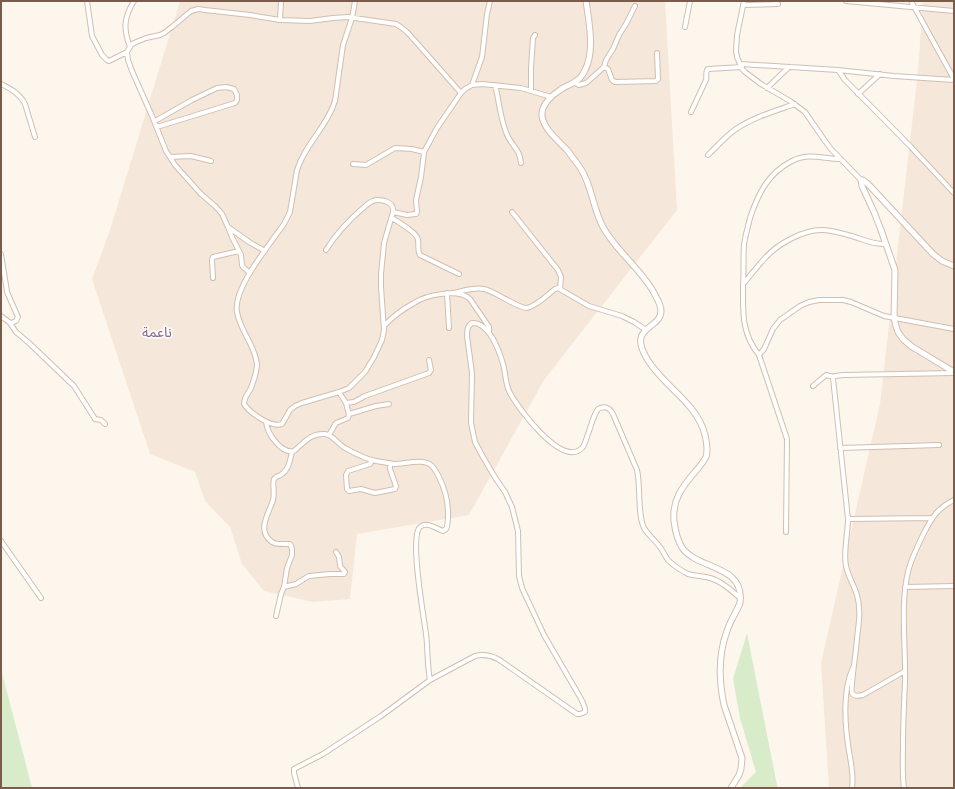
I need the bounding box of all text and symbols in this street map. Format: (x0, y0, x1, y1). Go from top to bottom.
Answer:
district label: ناعمة (142, 323, 172, 341)

